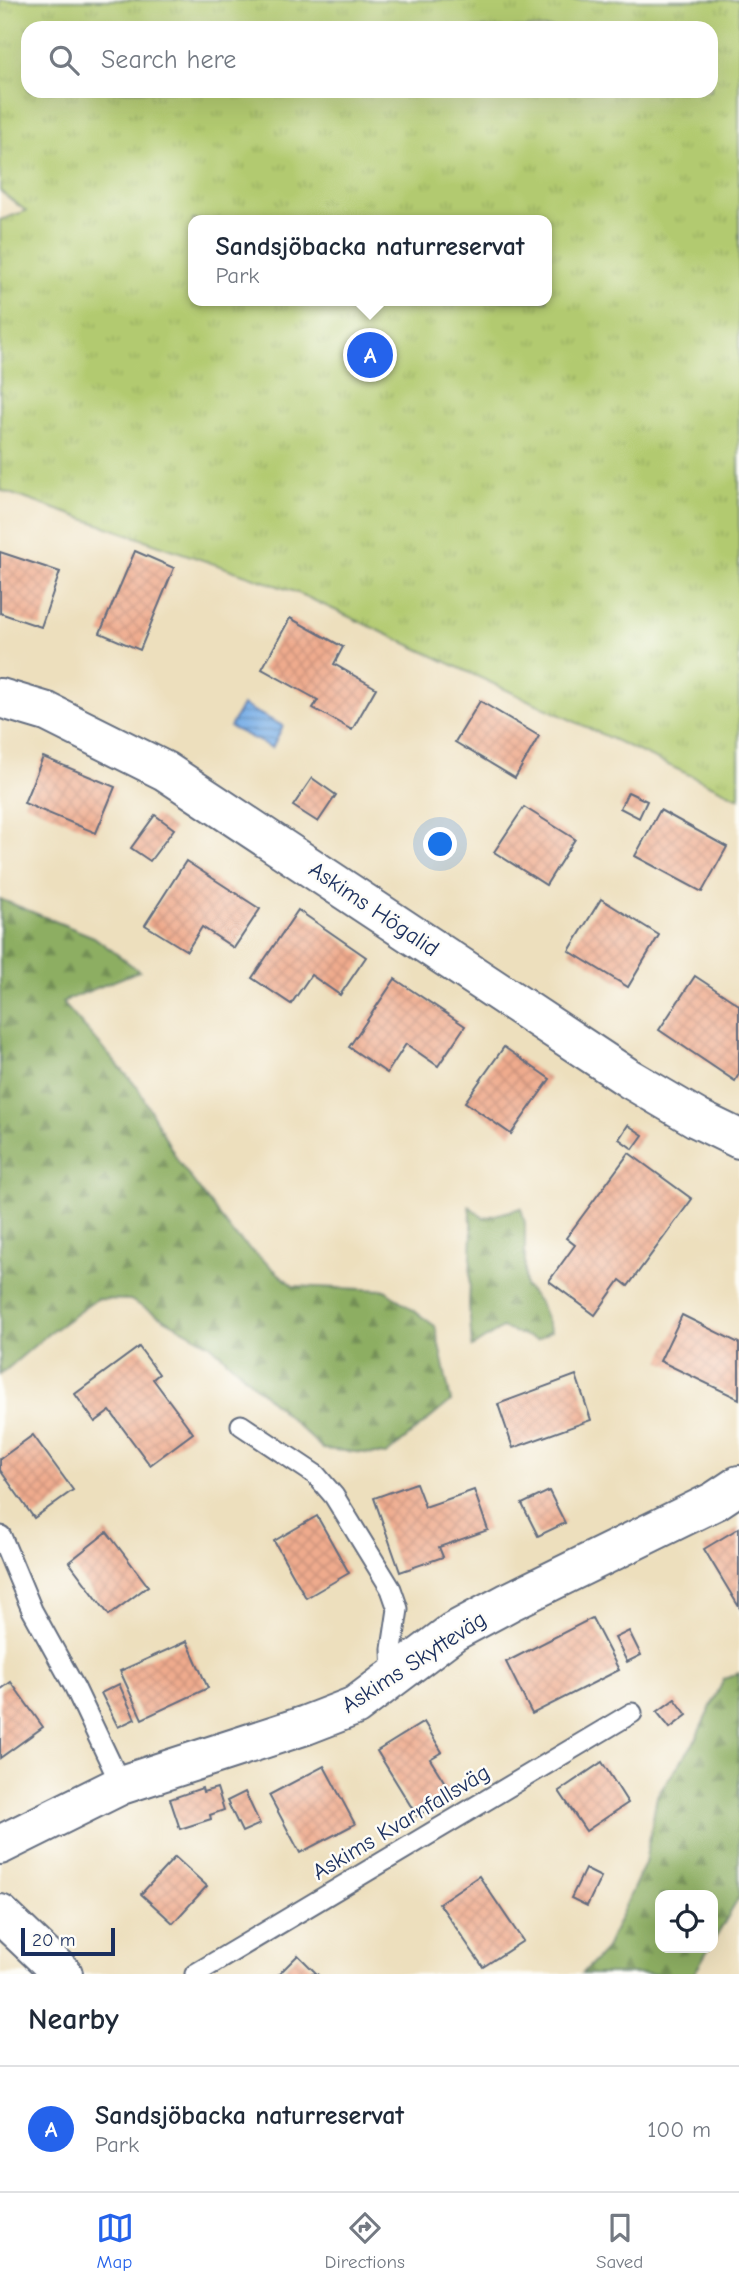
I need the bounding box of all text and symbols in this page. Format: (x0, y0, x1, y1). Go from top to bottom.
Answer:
search box (21, 21, 718, 98)
icon: search (45, 41, 83, 79)
text: Search here (101, 45, 236, 75)
popup (188, 215, 552, 306)
text: Sandsjöbacka naturreservat (215, 232, 525, 262)
text: Park (215, 262, 260, 289)
pin: A (347, 329, 393, 381)
your location (423, 827, 457, 861)
street label: Askims Högalid (304, 856, 444, 962)
street label: Askims Skytteväg (337, 1605, 491, 1719)
street label: Askims Kvarnfallsväg (307, 1758, 495, 1886)
map controls (655, 1890, 718, 1953)
button: locate (655, 1890, 718, 1953)
scale bar (21, 1925, 116, 1957)
text: 20 m (32, 1929, 76, 1951)
text: Nearby (28, 2002, 119, 2037)
text: Sandsjöbacka naturreservat (95, 2101, 404, 2131)
text: A (45, 2116, 57, 2143)
text: 100 m (647, 2116, 711, 2143)
text: Park (95, 2131, 139, 2158)
tab: Map (96, 2209, 134, 2273)
tab: Directions (325, 2209, 405, 2273)
tab: Saved (596, 2209, 643, 2273)

